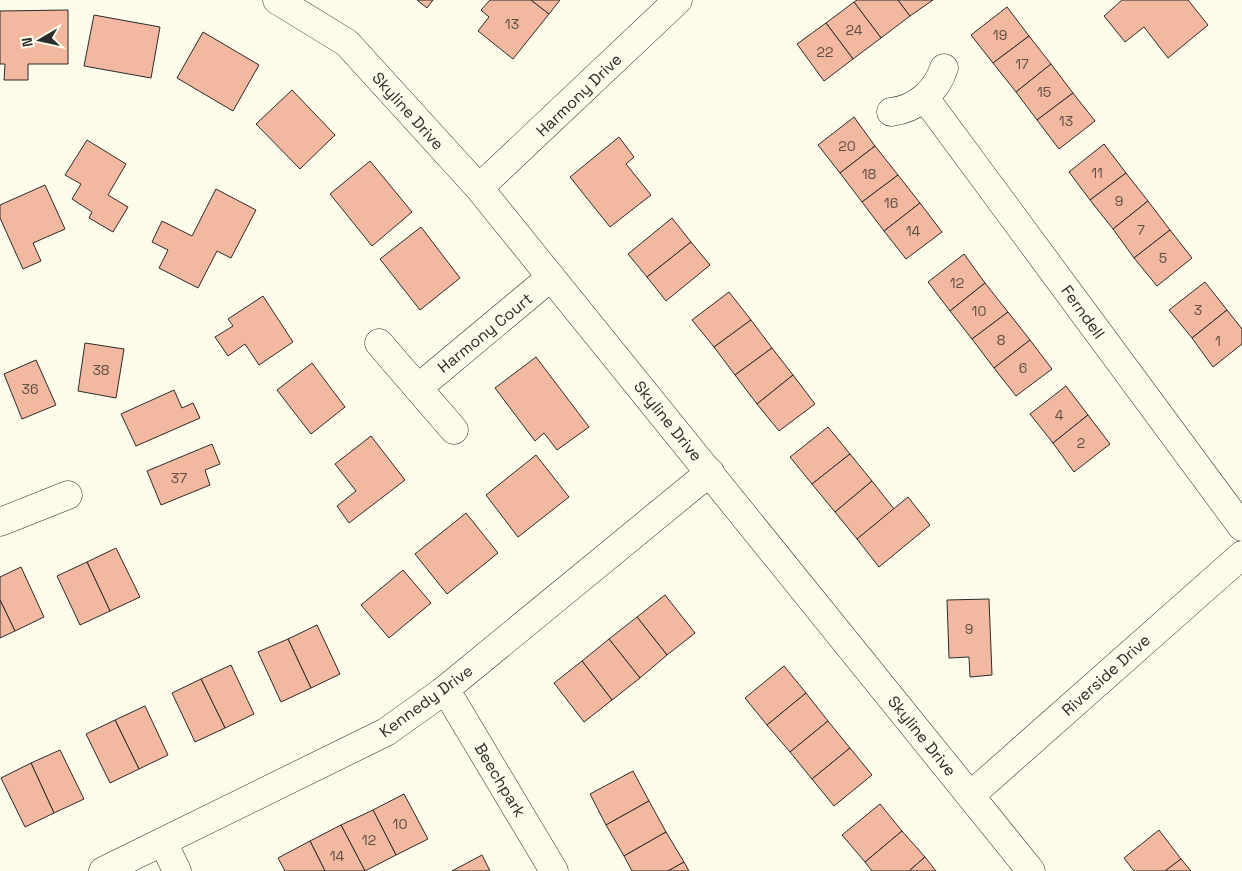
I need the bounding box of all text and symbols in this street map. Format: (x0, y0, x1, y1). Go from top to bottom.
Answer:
north arrow (15, 15, 65, 65)
house number: 13 (505, 15, 519, 33)
house number: 24 (846, 21, 863, 39)
house number: 19 (993, 26, 1007, 44)
text: N (18, 36, 37, 48)
house number: 22 (817, 43, 833, 61)
street label: Harmony Drive (532, 49, 626, 141)
house number: 17 (1015, 55, 1029, 73)
street label: Skyline Drive (367, 68, 449, 154)
house number: 15 (1037, 83, 1051, 101)
house number: 13 (1059, 112, 1073, 130)
house number: 20 (838, 137, 856, 155)
house number: 11 (1091, 164, 1103, 182)
house number: 18 (862, 165, 877, 183)
house number: 9 (1115, 192, 1123, 210)
house number: 16 (884, 194, 898, 212)
house number: 7 (1137, 221, 1145, 239)
house number: 14 (906, 222, 921, 240)
house number: 5 (1159, 249, 1167, 267)
house number: 12 (950, 274, 964, 292)
street label: Ferndell (1056, 281, 1110, 343)
street label: Harmony Court (433, 288, 537, 378)
house number: 3 (1194, 301, 1202, 319)
house number: 10 (972, 302, 986, 320)
house number: 8 (997, 331, 1006, 349)
house number: 1 (1215, 332, 1221, 350)
house number: 6 (1019, 359, 1027, 377)
house number: 38 (92, 361, 110, 379)
street label: Skyline Drive (629, 376, 707, 466)
house number: 36 (21, 380, 39, 398)
house number: 4 (1055, 406, 1064, 424)
house number: 2 (1077, 434, 1085, 452)
house number: 37 (171, 469, 187, 487)
house number: 9 (965, 620, 973, 638)
street label: Riverside Drive (1057, 630, 1155, 720)
street label: Kennedy Drive (375, 660, 477, 742)
street label: Skyline Drive (883, 691, 961, 781)
street label: Beechpark (470, 739, 531, 821)
house number: 10 (393, 815, 407, 833)
house number: 12 (362, 831, 376, 849)
house number: 14 (330, 847, 345, 865)

